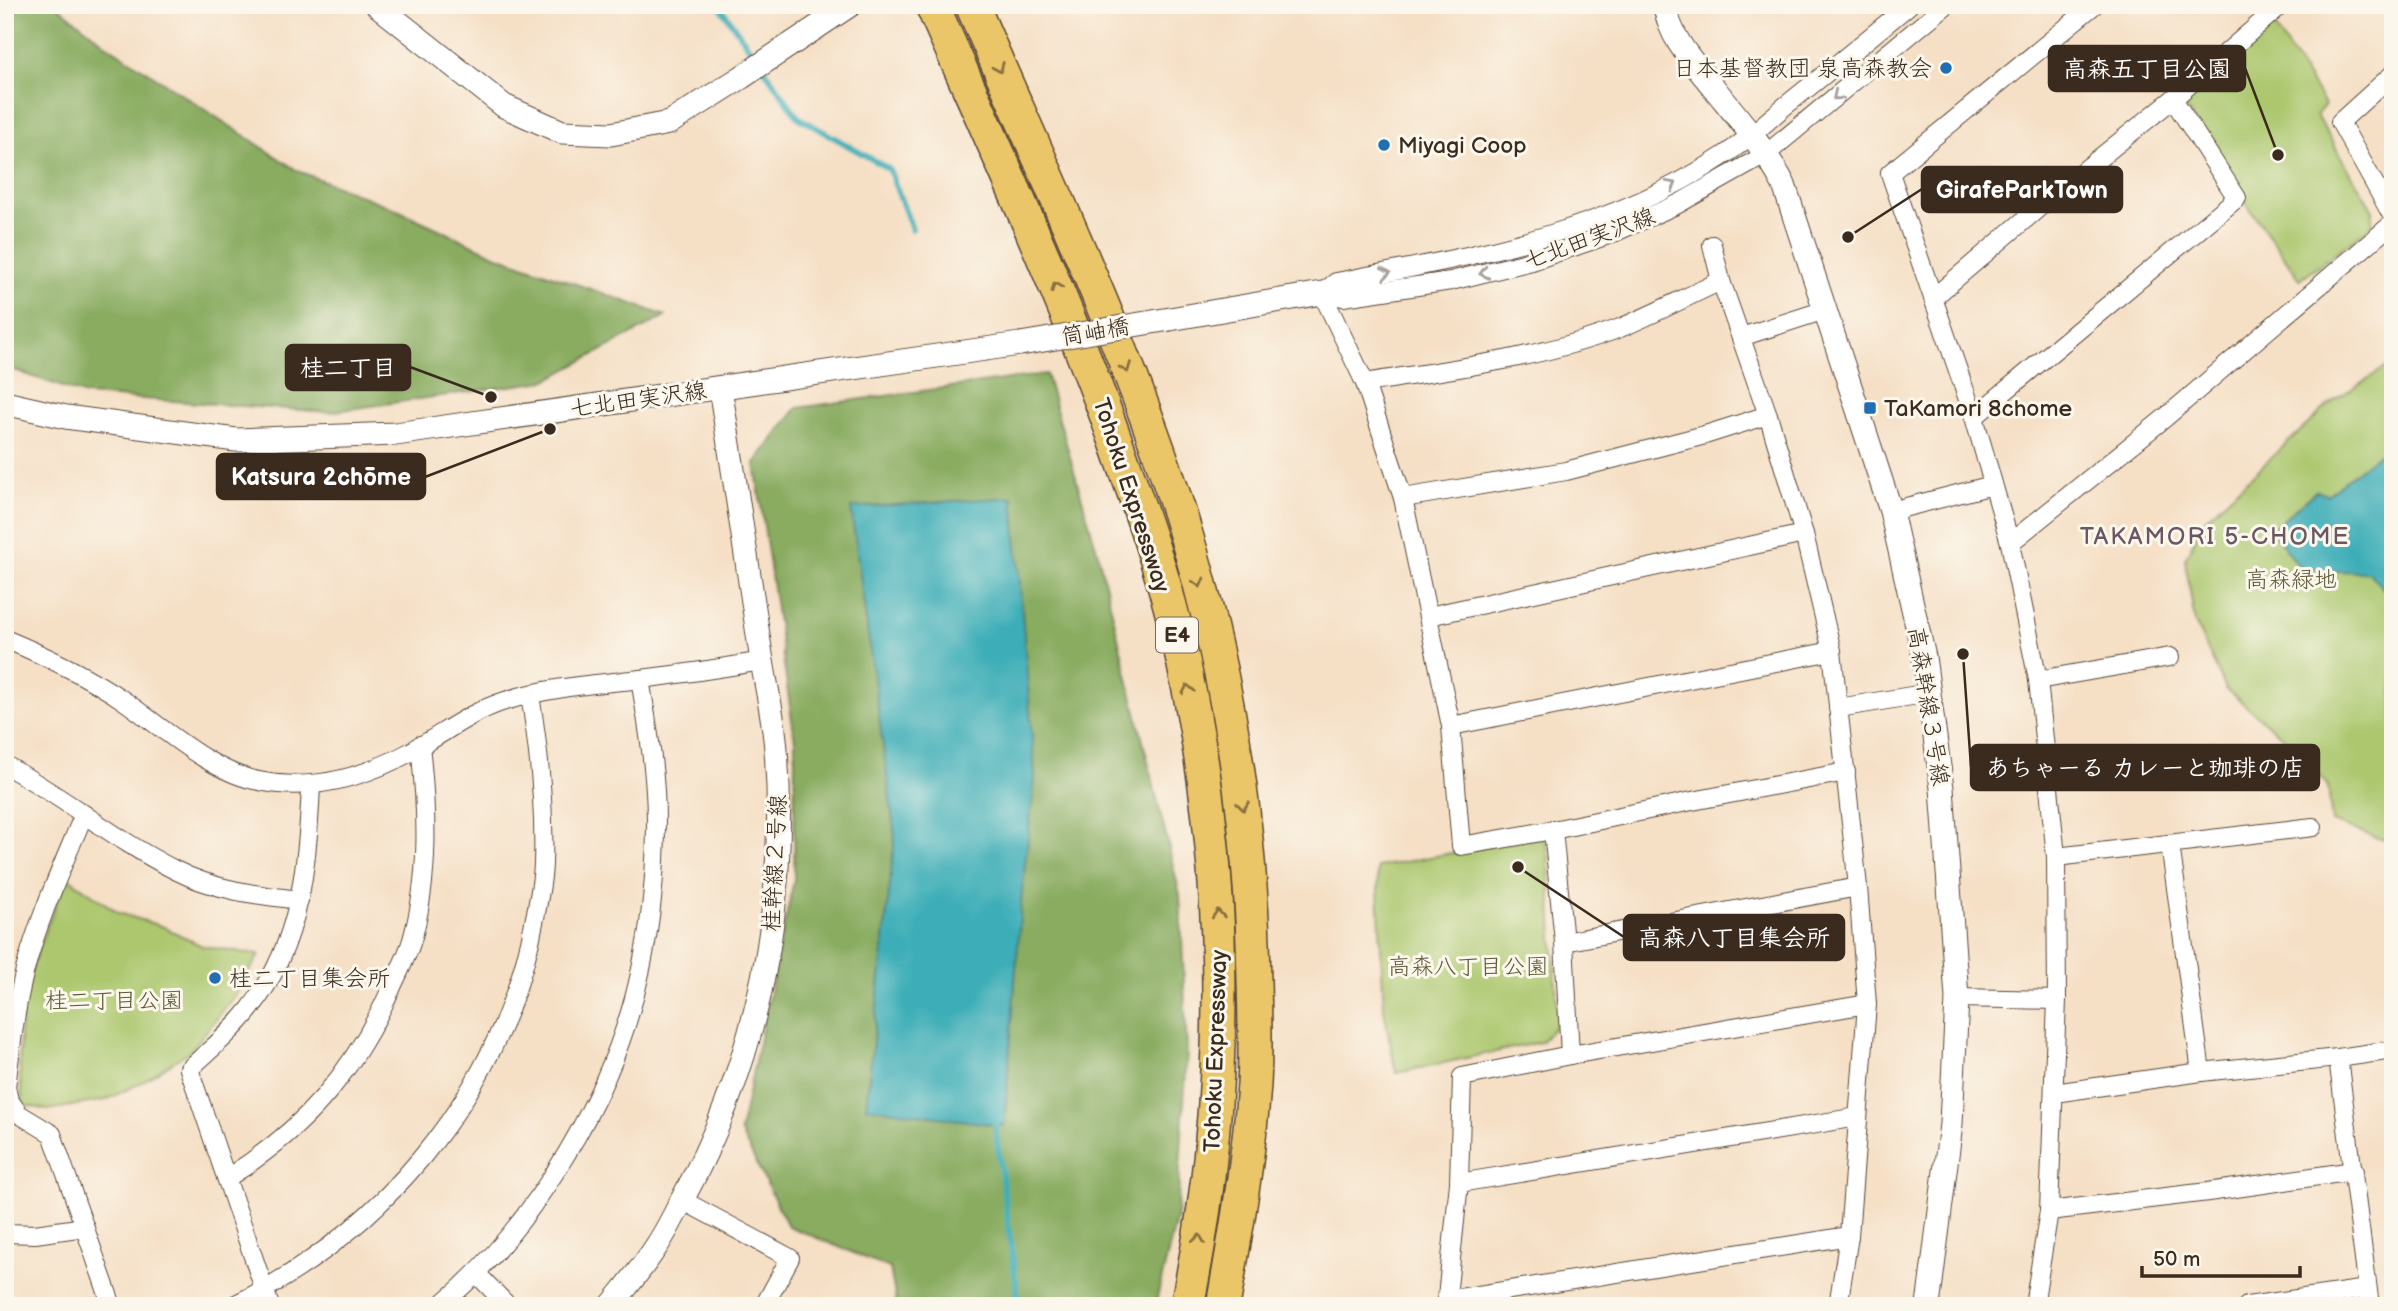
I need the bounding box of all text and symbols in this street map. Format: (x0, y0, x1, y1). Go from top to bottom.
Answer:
callout: 高森五丁目公園 (2049, 46, 2245, 91)
place label: 日本基督教団 泉高森教会 (1673, 55, 1932, 83)
text: 高森五丁目公園 (2063, 55, 2231, 84)
marker: 日本基督教団 泉高森教会 (1938, 60, 1954, 76)
one-way arrow (991, 61, 1005, 73)
one-way arrow (1832, 87, 1844, 100)
place label: Miyagi Coop (1398, 132, 1527, 160)
marker: Miyagi Coop (1376, 137, 1392, 153)
callout: GirafeParkTown (1922, 167, 2122, 212)
text: GirafeParkTown (1936, 176, 2108, 205)
one-way arrow (1665, 180, 1677, 193)
street label: 七北田実沢線 (1520, 202, 1659, 276)
one-way arrow (1479, 265, 1491, 279)
one-way arrow (1380, 266, 1392, 281)
one-way arrow (1051, 282, 1065, 294)
street label: 筒岫橋 (1059, 312, 1132, 352)
callout: 桂二丁目 (286, 345, 410, 390)
text: 桂二丁目 (300, 354, 396, 383)
one-way arrow (1117, 361, 1131, 373)
street label: 七北田実沢線 (568, 377, 708, 423)
street label: Tohoku Expressway (1086, 395, 1176, 597)
place label: TaKamori 8chome (1884, 395, 2072, 423)
marker: TaKamori 8chome (1862, 400, 1878, 416)
callout: Katsura 2chōme (217, 454, 425, 499)
text: Katsura 2chōme (231, 463, 411, 492)
district label: TAKAMORI 5-CHOME (2080, 522, 2350, 551)
park label: 高森緑地 (2245, 566, 2337, 594)
one-way arrow (1191, 577, 1205, 589)
road number: E4 (1156, 618, 1198, 652)
street label: 高森幹線３号線 (1902, 624, 1954, 788)
one-way arrow (1182, 683, 1197, 695)
callout: あちゃーる カレーと珈琲の店 (1971, 745, 2319, 790)
text: あちゃーる カレーと珈琲の店 (1986, 754, 2304, 783)
street label: 桂幹線２号線 (757, 793, 793, 933)
one-way arrow (1236, 800, 1251, 812)
one-way arrow (1211, 909, 1226, 920)
callout: 高森八丁目集会所 (1624, 915, 1844, 960)
text: 高森八丁目集会所 (1638, 924, 1830, 953)
street label: Tohoku Expressway (1198, 949, 1234, 1153)
park label: 高森八丁目公園 (1388, 953, 1549, 981)
place label: 桂二丁目集会所 (229, 965, 390, 993)
marker: 桂二丁目集会所 (207, 970, 223, 986)
park label: 桂二丁目公園 (45, 987, 183, 1015)
one-way arrow (1192, 1233, 1207, 1245)
scale bar (2142, 1234, 2300, 1278)
text: 50 m (2153, 1247, 2200, 1272)

